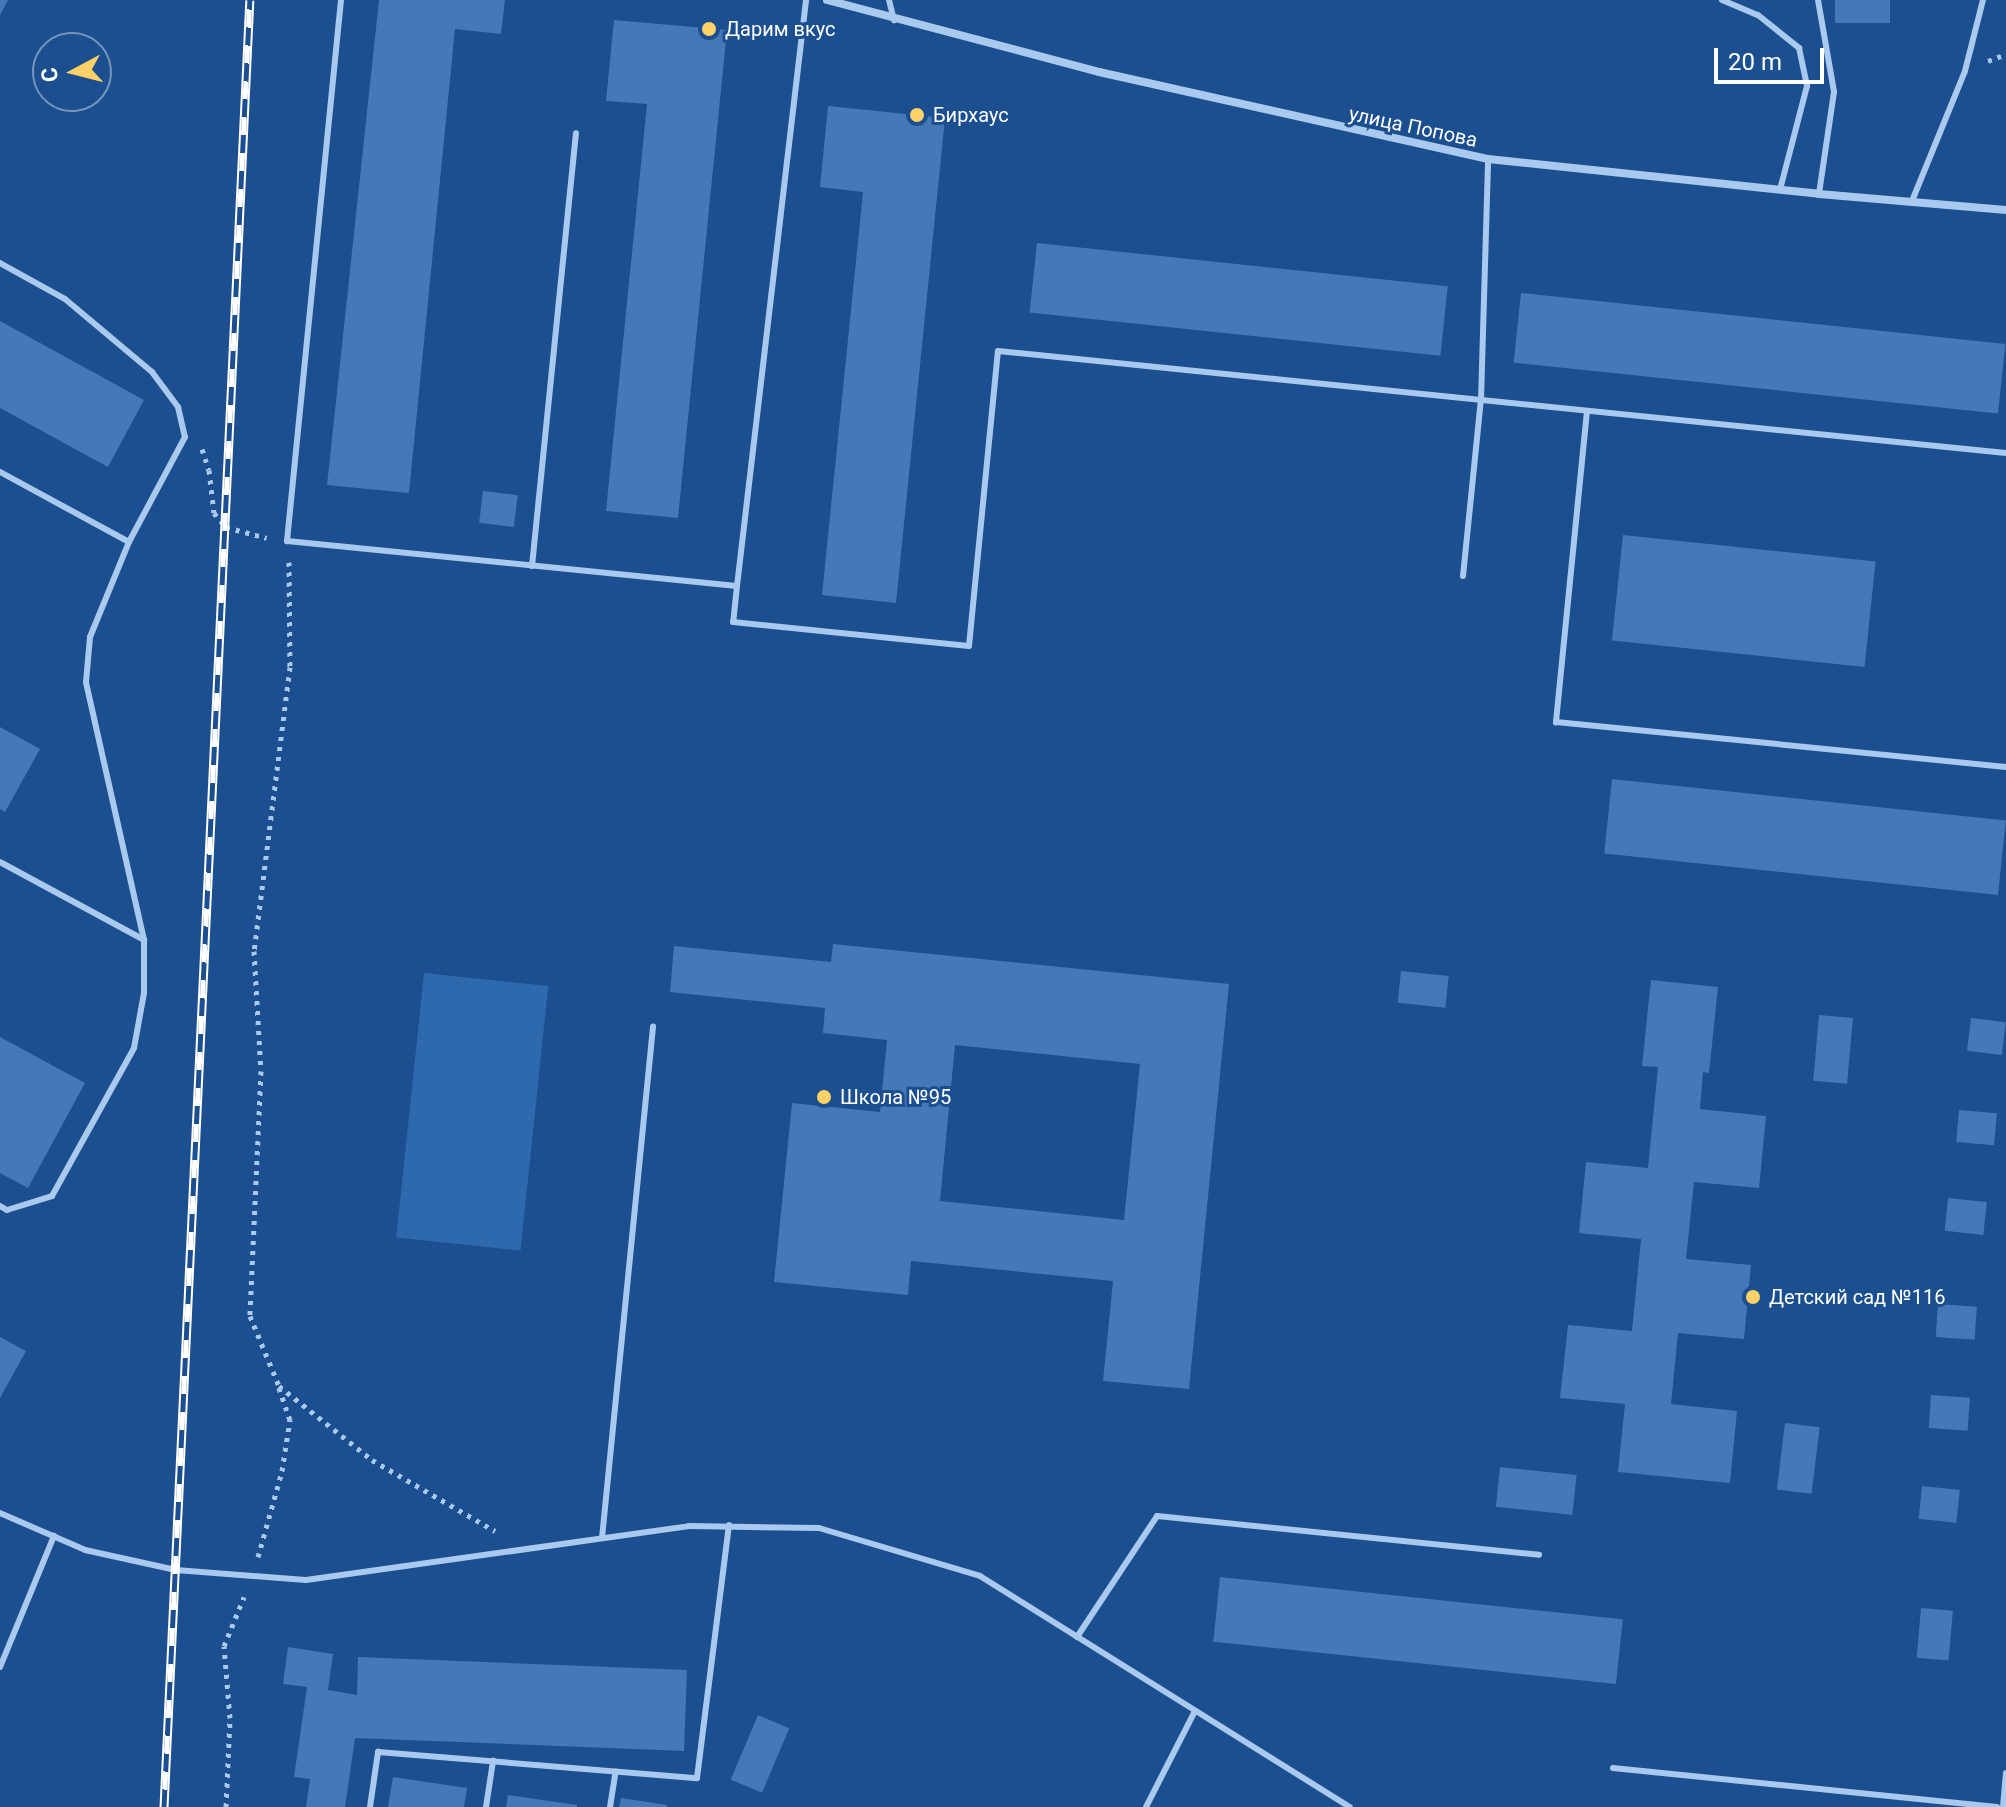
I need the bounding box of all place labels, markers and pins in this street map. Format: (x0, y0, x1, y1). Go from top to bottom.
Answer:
place label: Дарим вкус (725, 17, 836, 41)
marker: Дарим вкус (700, 20, 718, 38)
place label: Бирхаус (933, 103, 1009, 127)
marker: Бирхаус (908, 106, 926, 124)
place label: Школа №95 (840, 1085, 951, 1109)
marker: Школа №95 (815, 1088, 833, 1106)
place label: Детский сад №116 (1769, 1285, 1945, 1309)
marker: Детский сад №116 (1744, 1288, 1762, 1306)

